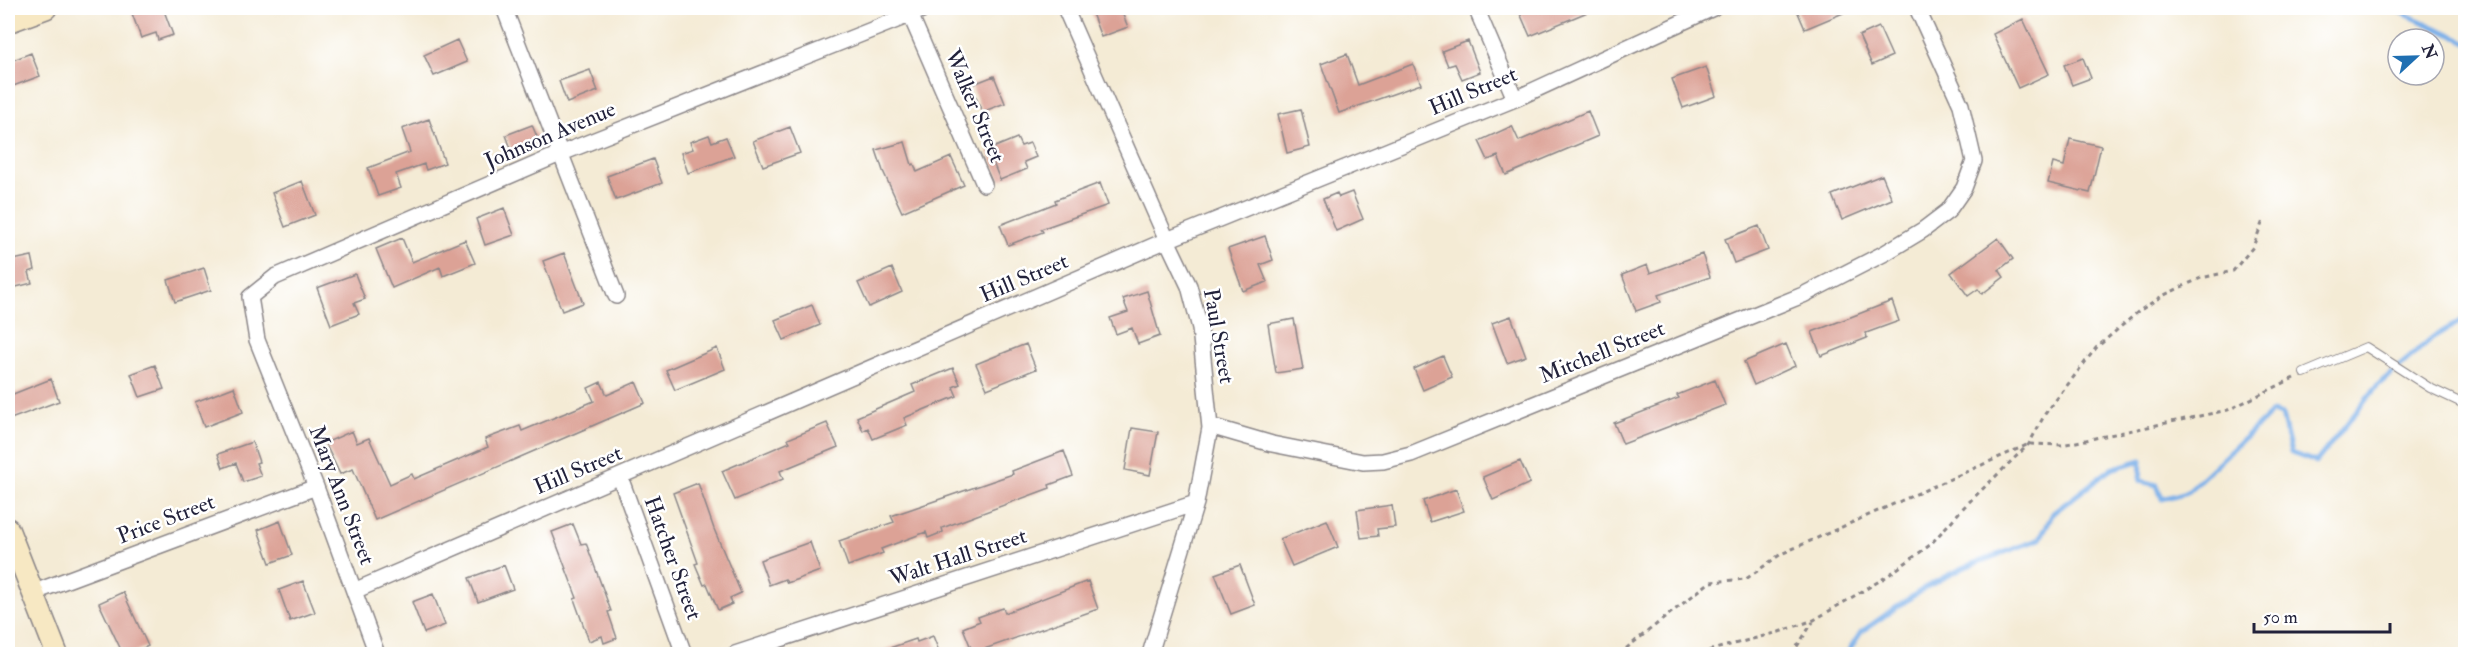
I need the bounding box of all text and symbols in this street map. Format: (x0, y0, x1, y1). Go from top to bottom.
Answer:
north arrow (2386, 27, 2446, 87)
text: N (2417, 40, 2441, 63)
street label: Walker Street (938, 44, 1011, 167)
street label: Hill Street (1425, 60, 1521, 122)
street label: Johnson Avenue (479, 95, 620, 176)
street label: Hill Street (976, 247, 1072, 309)
street label: Paul Street (1197, 286, 1241, 386)
street label: Mitchell Street (1535, 314, 1669, 390)
street label: Mary Ann Street (303, 421, 381, 569)
street label: Hill Street (530, 439, 626, 501)
street label: Price Street (113, 488, 219, 550)
street label: Hatcher Street (638, 492, 708, 624)
street label: Walt Hall Street (885, 522, 1030, 593)
scale bar (2254, 596, 2390, 634)
text: 50 m (2263, 606, 2298, 629)

